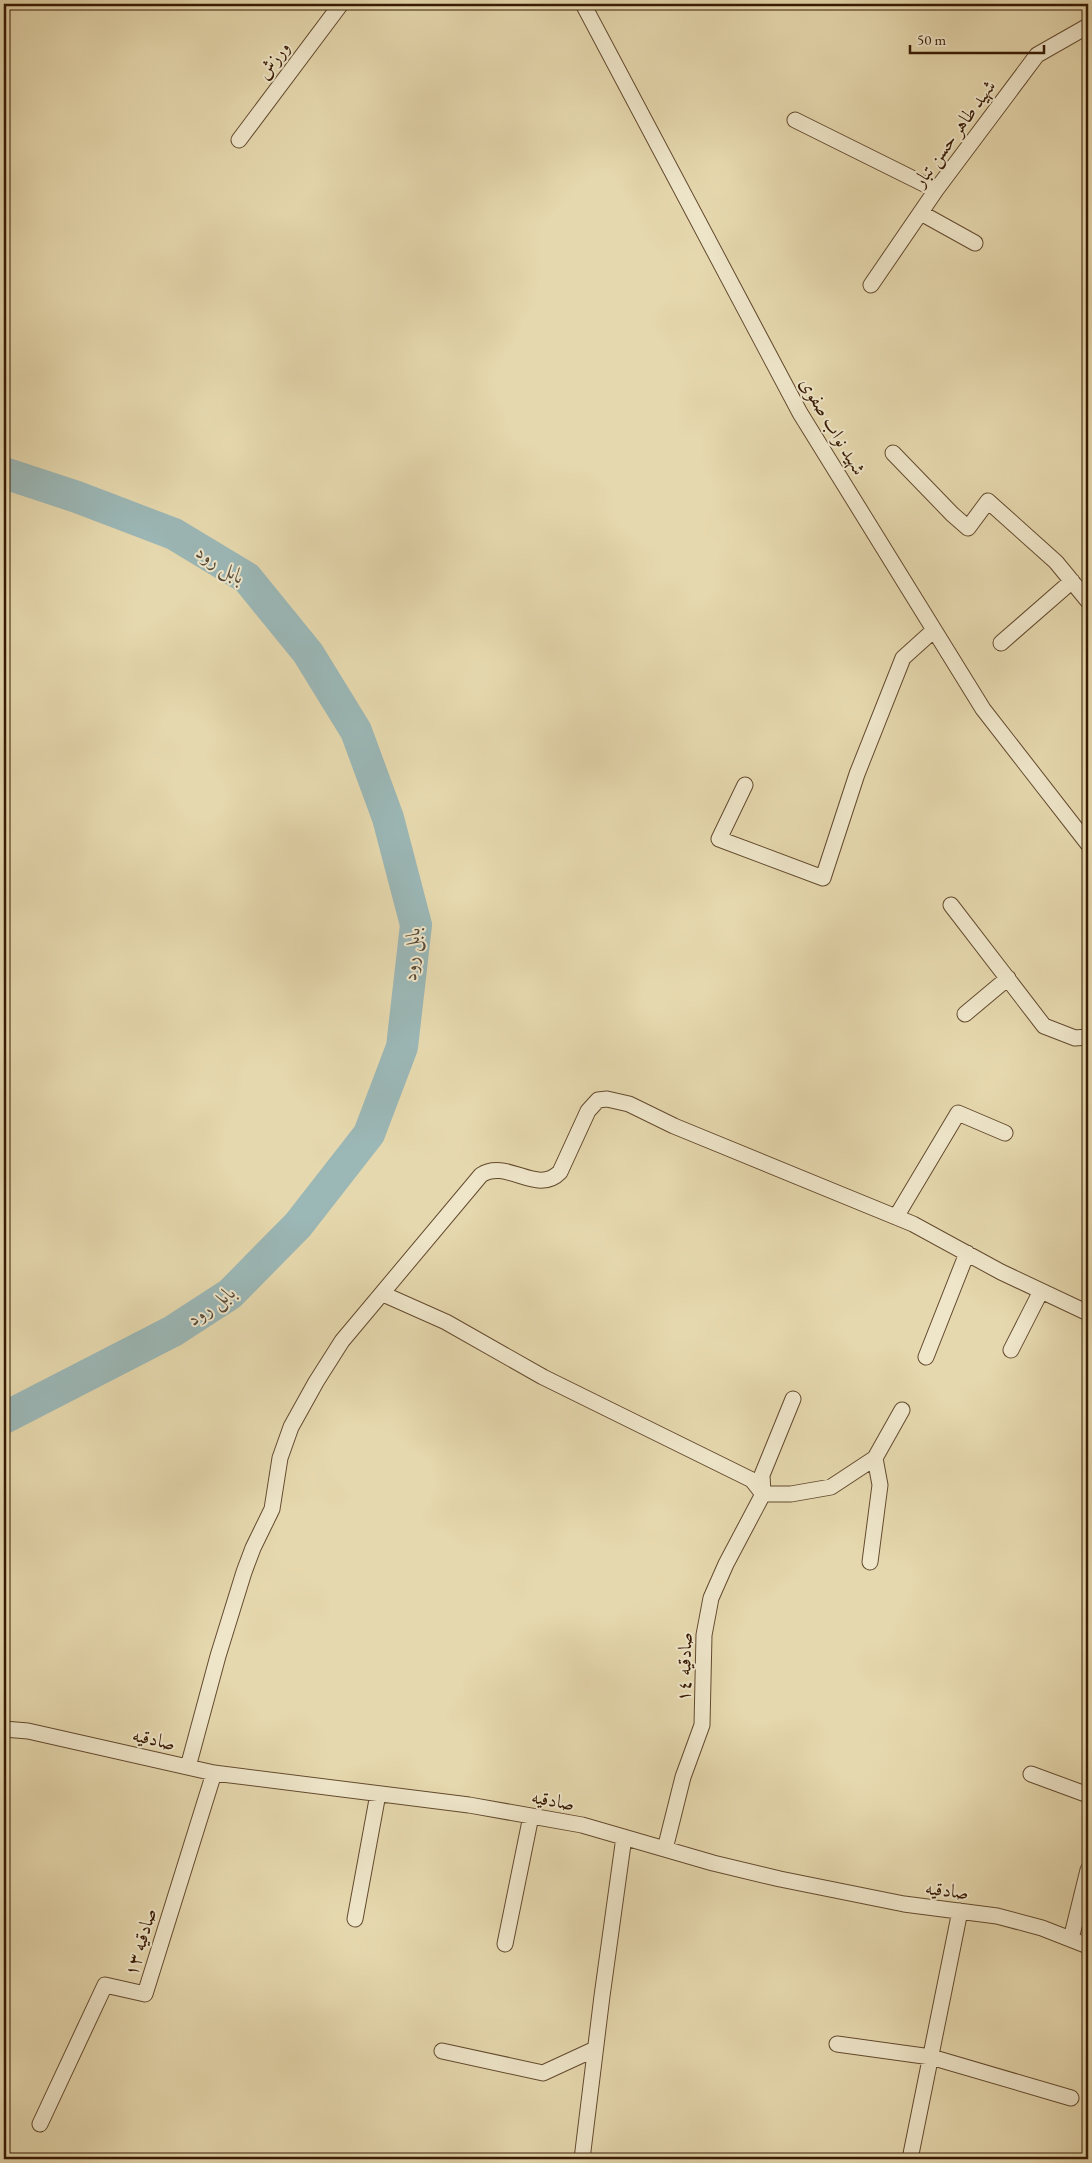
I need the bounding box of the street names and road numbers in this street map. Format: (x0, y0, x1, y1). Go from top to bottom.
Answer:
street label: ورزش (251, 36, 295, 84)
street label: شهید طاهر حسن تبار (906, 74, 1002, 194)
street label: شهید نواب صفوی (794, 372, 872, 480)
street label: صادقيه ١٤ (670, 1632, 698, 1702)
street label: صادقیه (130, 1722, 178, 1756)
street label: صادقیه (529, 1784, 577, 1816)
street label: صادقیه (924, 1875, 970, 1905)
street label: صادقیه ۱۳ (118, 1905, 162, 1979)

